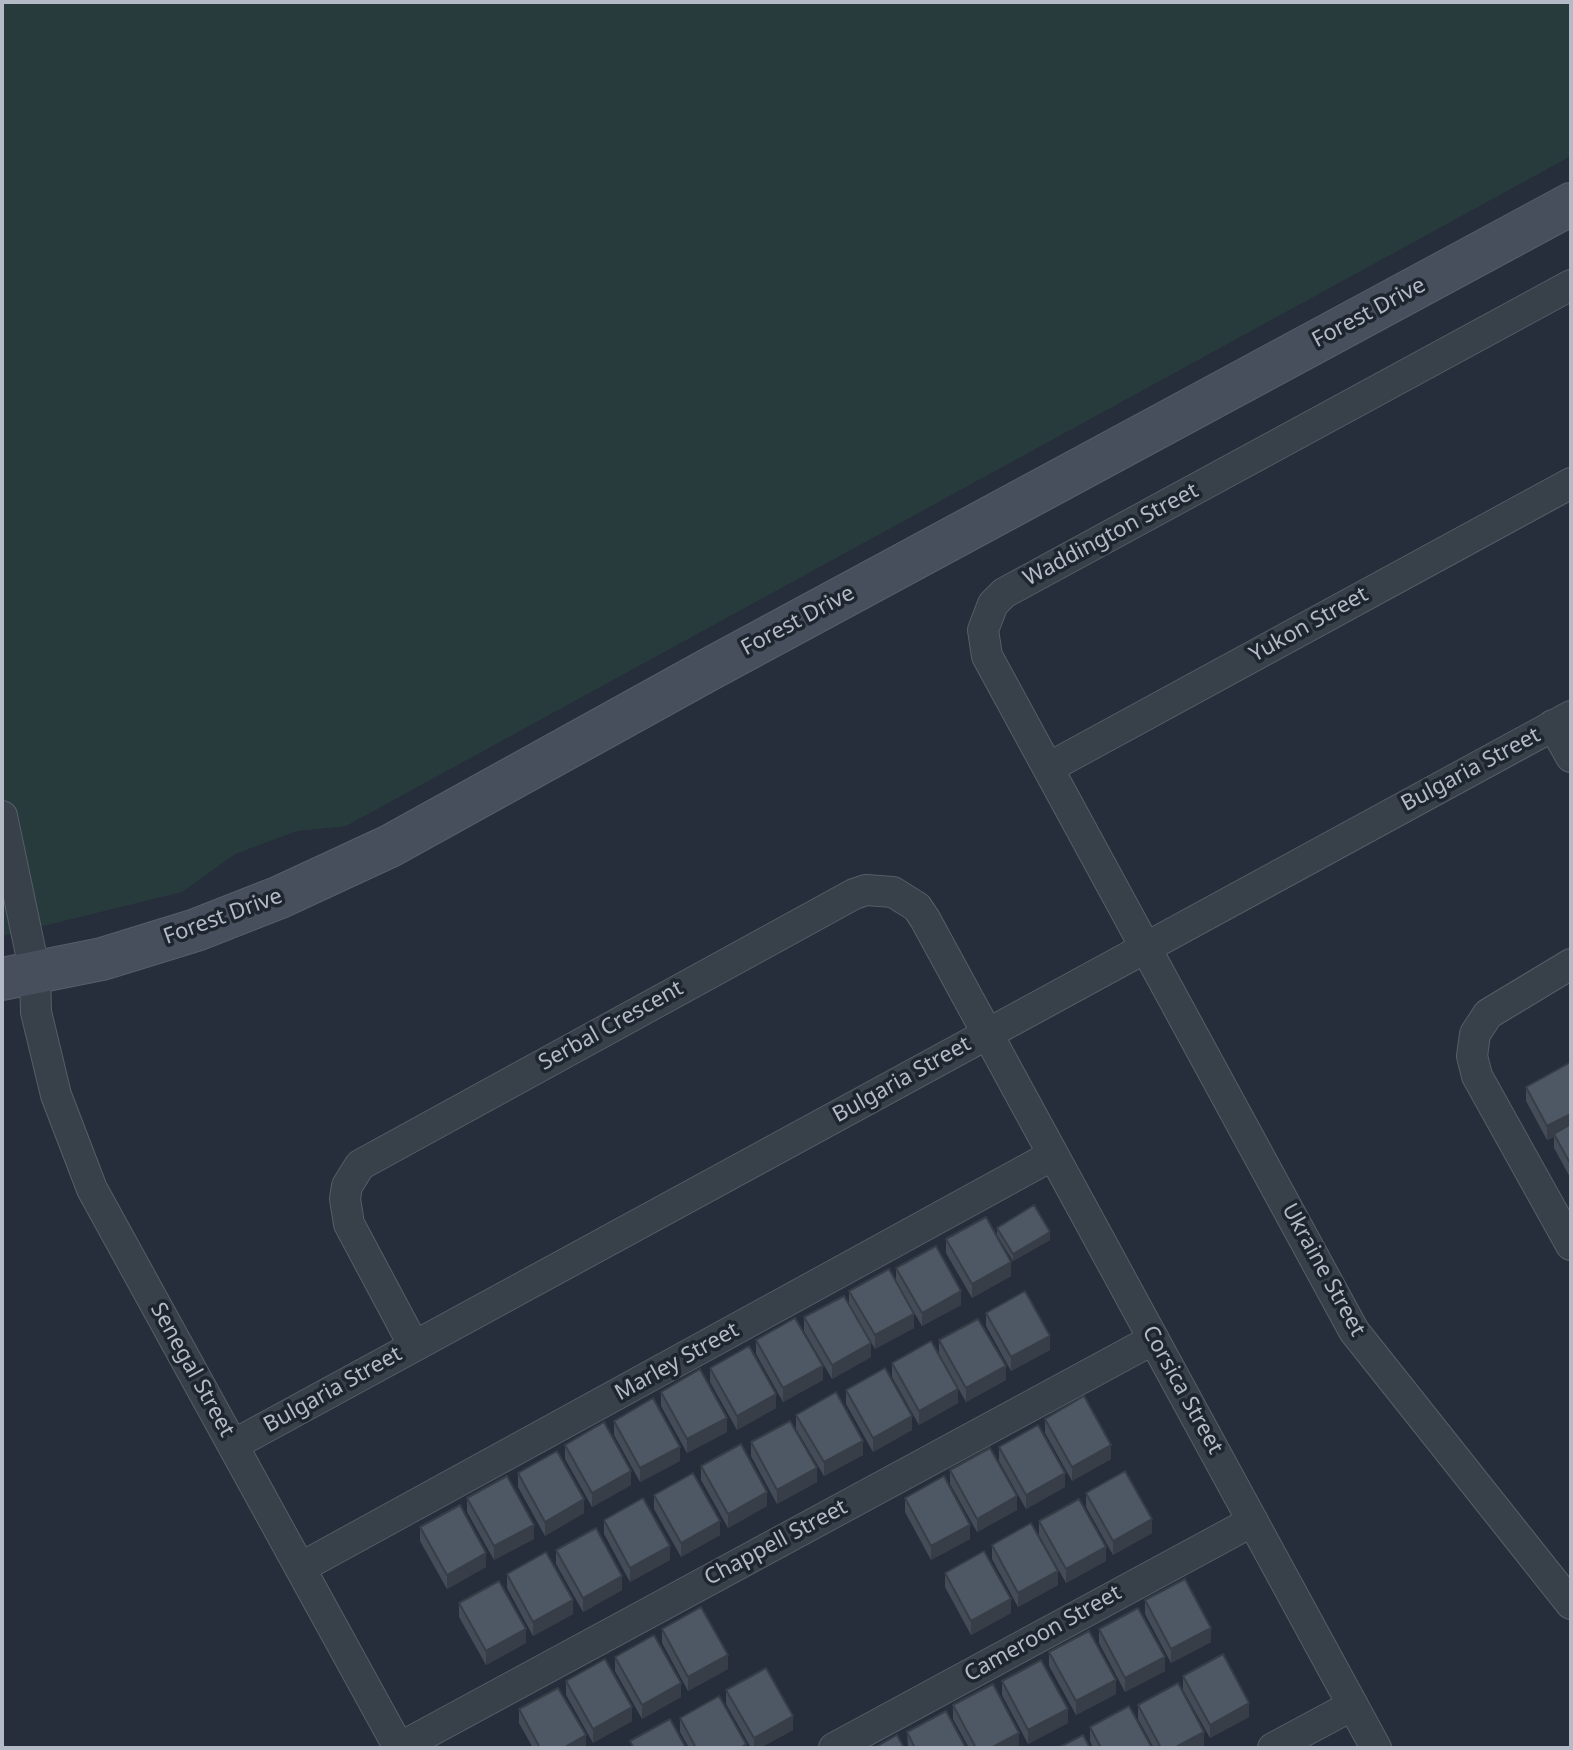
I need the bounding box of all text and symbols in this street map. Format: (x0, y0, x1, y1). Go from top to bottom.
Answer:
street label: Forest Drive (1308, 272, 1430, 354)
street label: Waddington Street (1019, 478, 1203, 592)
street label: Forest Drive (737, 580, 859, 662)
street label: Yukon Street (1245, 582, 1373, 668)
street label: Bulgaria Street (1397, 722, 1545, 818)
street label: Forest Drive (160, 883, 286, 951)
street label: Serbal Crescent (534, 975, 688, 1077)
street label: Bulgaria Street (828, 1031, 976, 1129)
street label: Ukraine Street (1276, 1199, 1370, 1341)
street label: Senegal Street (144, 1298, 240, 1442)
street label: Marley Street (611, 1317, 743, 1407)
street label: Corsica Street (1136, 1321, 1228, 1459)
street label: Bulgaria Street (259, 1341, 407, 1439)
street label: Chappell Street (700, 1494, 852, 1592)
street label: Cameroon Street (960, 1580, 1126, 1688)

